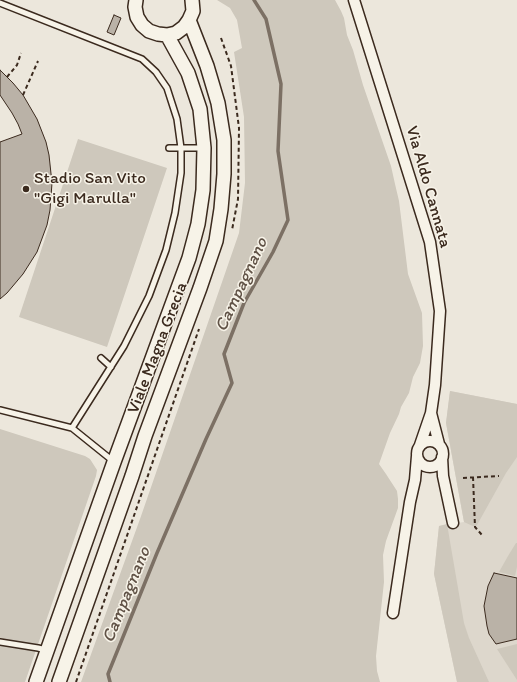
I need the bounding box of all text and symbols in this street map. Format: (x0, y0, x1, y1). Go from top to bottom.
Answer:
street label: Via Aldo Cannata (401, 124, 455, 250)
place label: Stadio San Vito "Gigi Marulla" (34, 169, 146, 209)
marker: Stadio San Vito "Gigi Marulla" (21, 184, 31, 194)
water label: Campagnano (211, 234, 273, 336)
street label: Viale Magna Grecia (124, 279, 192, 417)
water label: Campagnano (98, 544, 156, 646)

